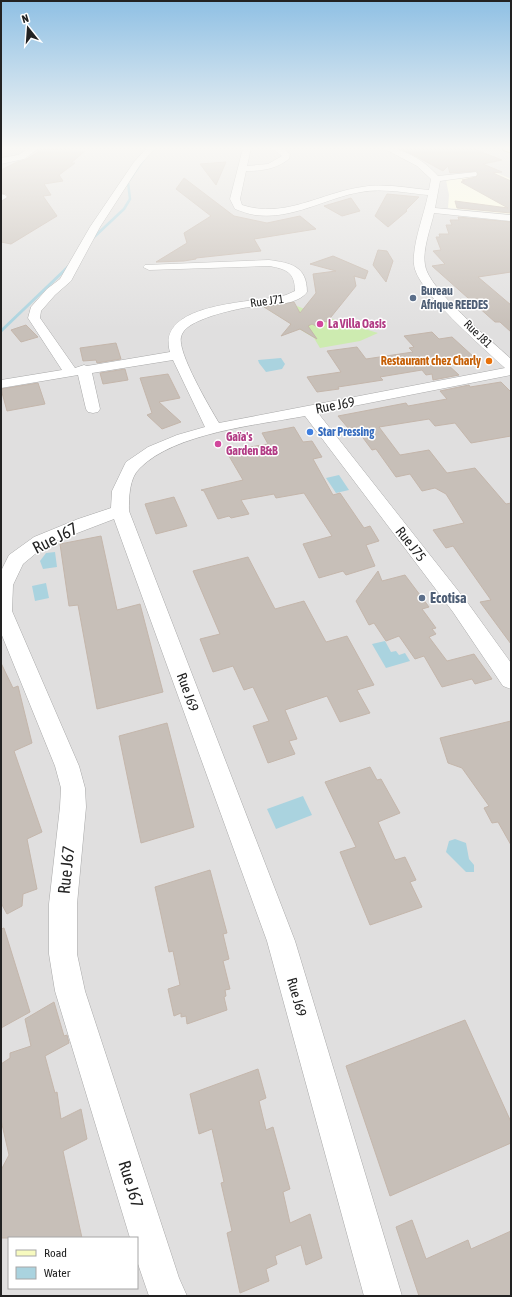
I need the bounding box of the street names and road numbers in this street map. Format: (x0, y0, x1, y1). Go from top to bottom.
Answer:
street label: Rue J71 (249, 292, 285, 310)
street label: Rue J81 (461, 317, 495, 351)
street label: Rue J69 (314, 393, 356, 417)
street label: Rue J67 (29, 518, 81, 558)
street label: Rue J75 (392, 523, 430, 565)
street label: Rue J69 (174, 671, 202, 713)
street label: Rue J67 (54, 845, 78, 895)
street label: Rue J69 (284, 976, 310, 1018)
street label: Rue J67 (114, 1158, 148, 1210)

